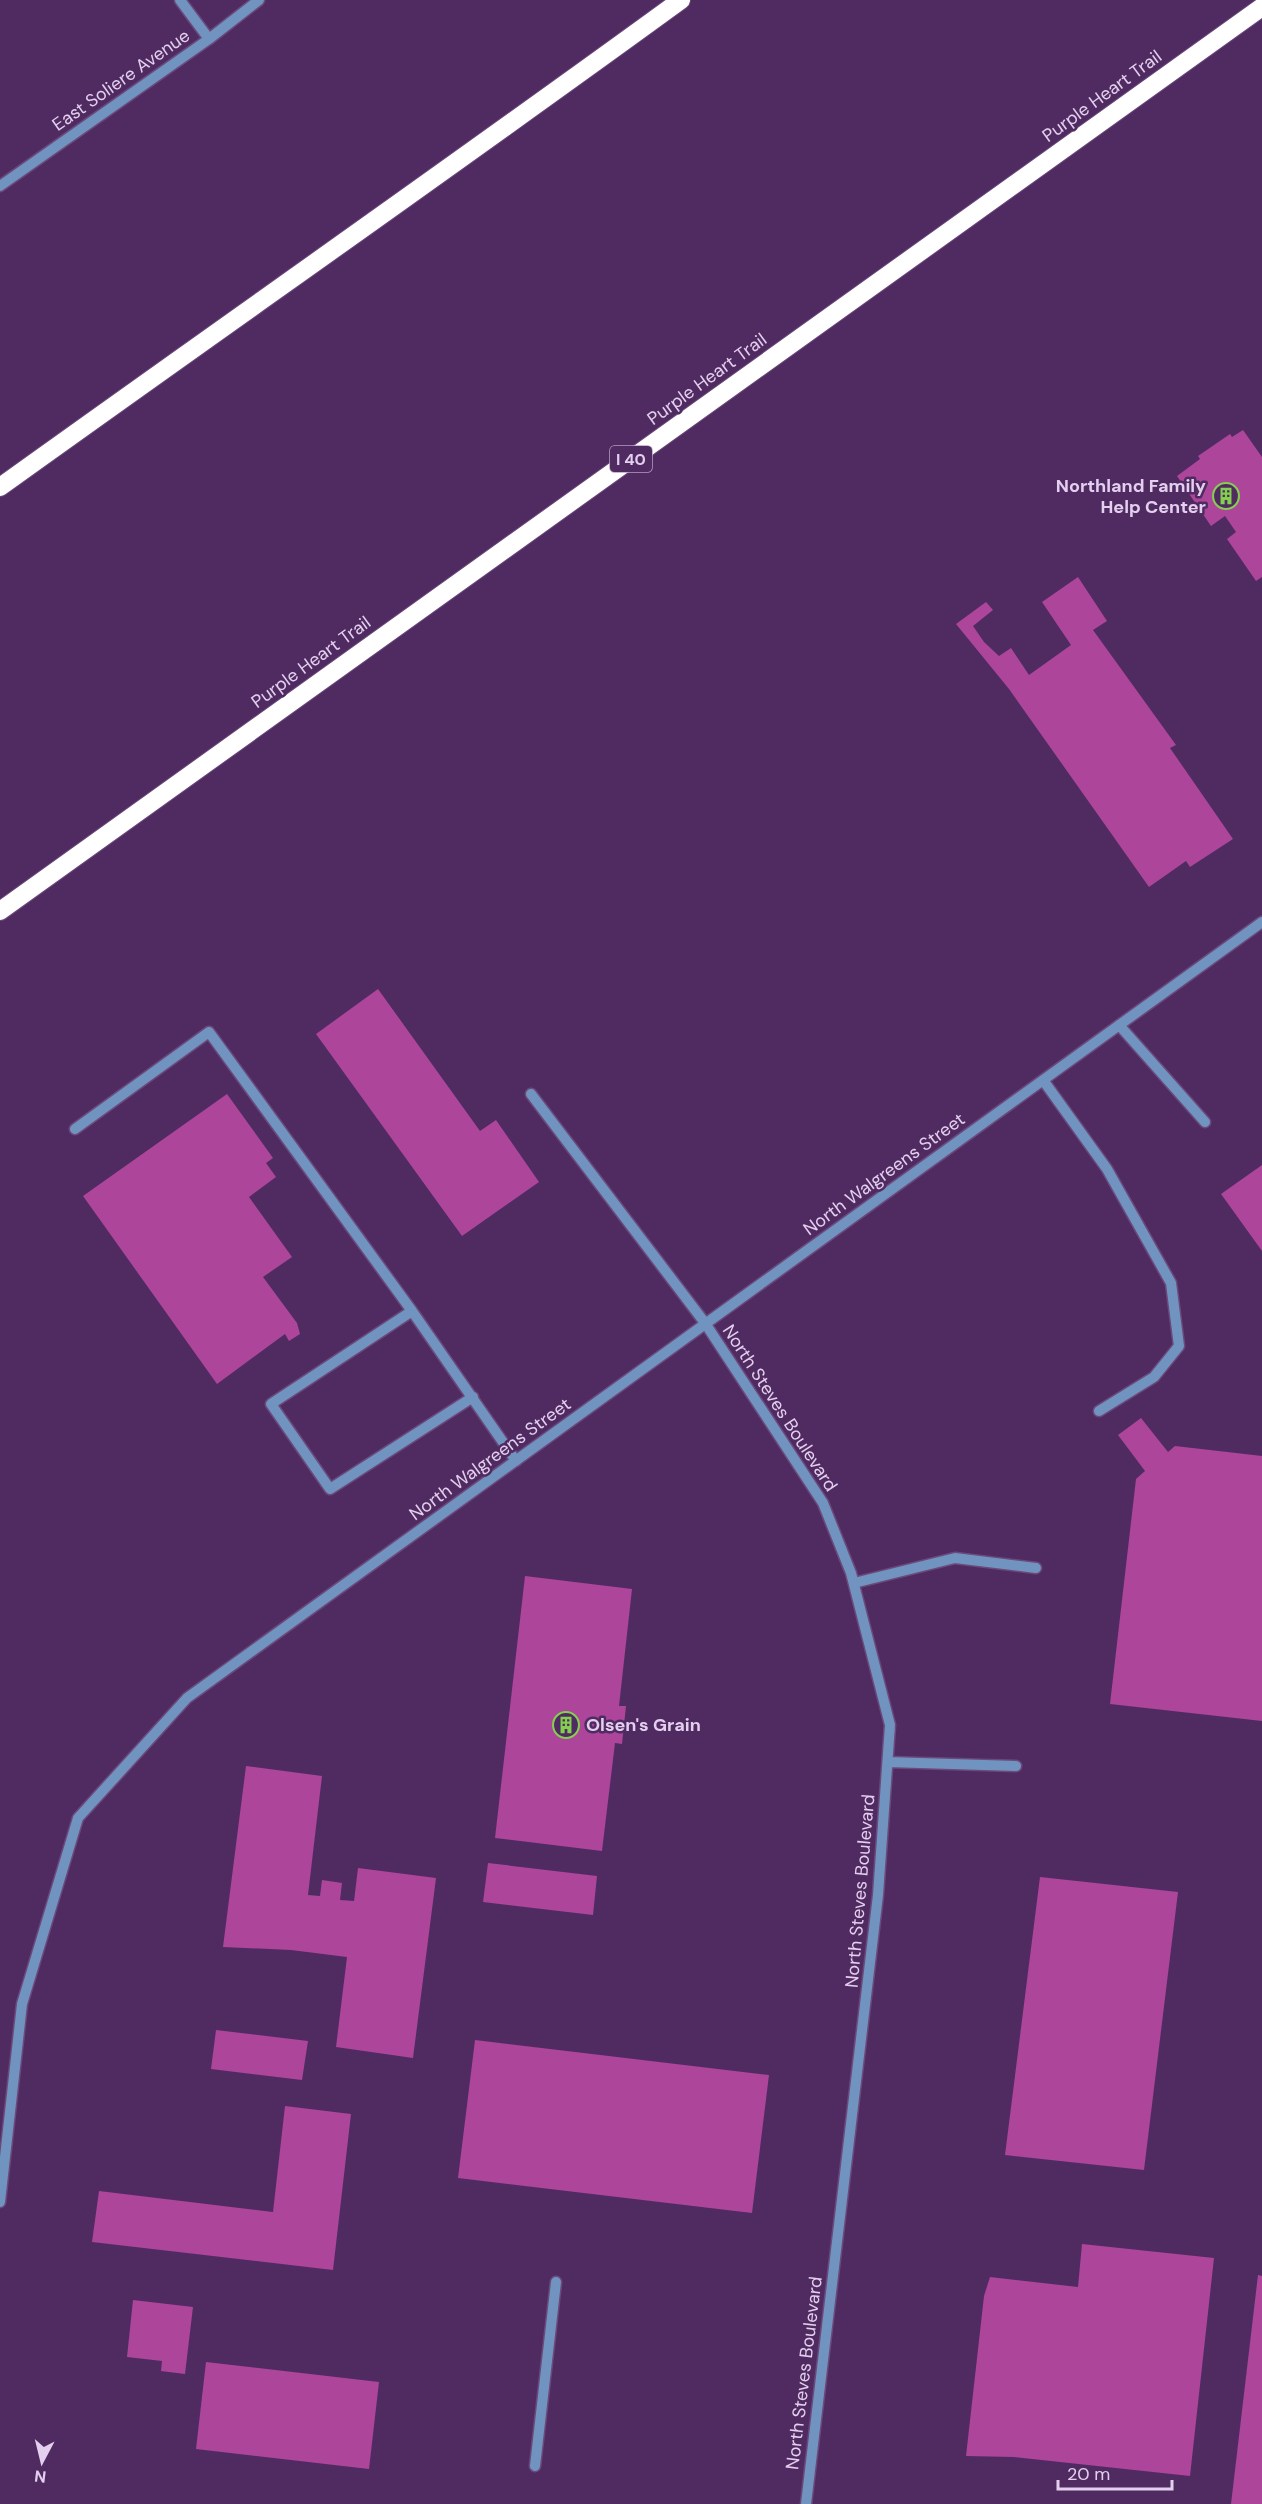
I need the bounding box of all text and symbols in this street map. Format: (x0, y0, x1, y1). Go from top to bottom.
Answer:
street label: East Soliere Avenue (48, 24, 194, 136)
street label: Purple Heart Trail (1037, 44, 1167, 148)
street label: Purple Heart Trail (642, 327, 772, 431)
road number: I 40 (610, 446, 652, 472)
place label: Northland Family Help Center (1056, 474, 1206, 519)
building icon: Northland Family Help Center (1211, 481, 1241, 511)
street label: Purple Heart Trail (246, 610, 376, 714)
street label: North Walgreens Street (798, 1107, 970, 1241)
street label: North Steves Boulevard (717, 1320, 843, 1496)
street label: North Walgreens Street (404, 1392, 576, 1526)
building icon: Olsen's Grain (551, 1710, 581, 1740)
place label: Olsen's Grain (586, 1713, 701, 1737)
street label: North Steves Boulevard (840, 1793, 880, 1989)
street label: North Steves Boulevard (780, 2275, 828, 2471)
north arrow (12, 2432, 72, 2492)
scale bar (1058, 2453, 1172, 2491)
text: 20 m (1067, 2462, 1110, 2486)
text: N (33, 2465, 47, 2488)

